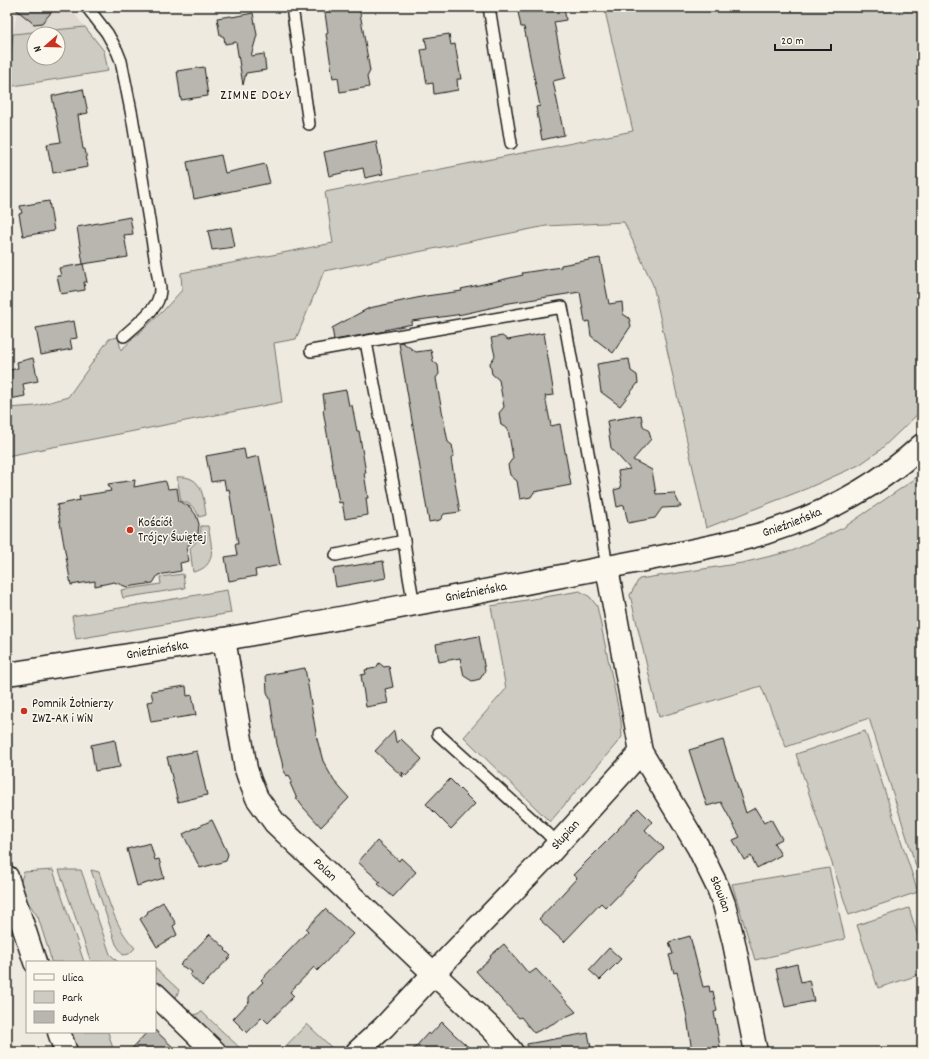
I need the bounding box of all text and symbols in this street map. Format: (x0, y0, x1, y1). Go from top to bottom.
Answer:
north arrow (26, 26, 66, 66)
scale bar (775, 26, 831, 52)
text: 20 m (781, 33, 804, 50)
text: N (30, 43, 47, 54)
district label: ZIMNE DOŁY (220, 86, 292, 106)
street label: Gnieźnieńska (760, 502, 826, 543)
place label: Kościół Trójcy Świętej (138, 514, 206, 548)
marker: Kościół Trójcy Świętej (125, 525, 135, 535)
street label: Gnieźnieńska (444, 577, 509, 608)
street label: Gnieźnieńska (125, 636, 190, 665)
place label: Pomnik Żołnierzy ZWZ-AK i WiN (32, 695, 114, 729)
marker: Pomnik Żołnierzy ZWZ-AK i WiN (19, 706, 29, 716)
street label: Słupian (547, 816, 585, 855)
street label: Polan (308, 854, 341, 886)
street label: Słowian (704, 873, 735, 914)
legend (26, 961, 156, 1033)
text: Ulica (62, 970, 84, 987)
text: Park (62, 990, 83, 1007)
text: Budynek (62, 1010, 99, 1027)

